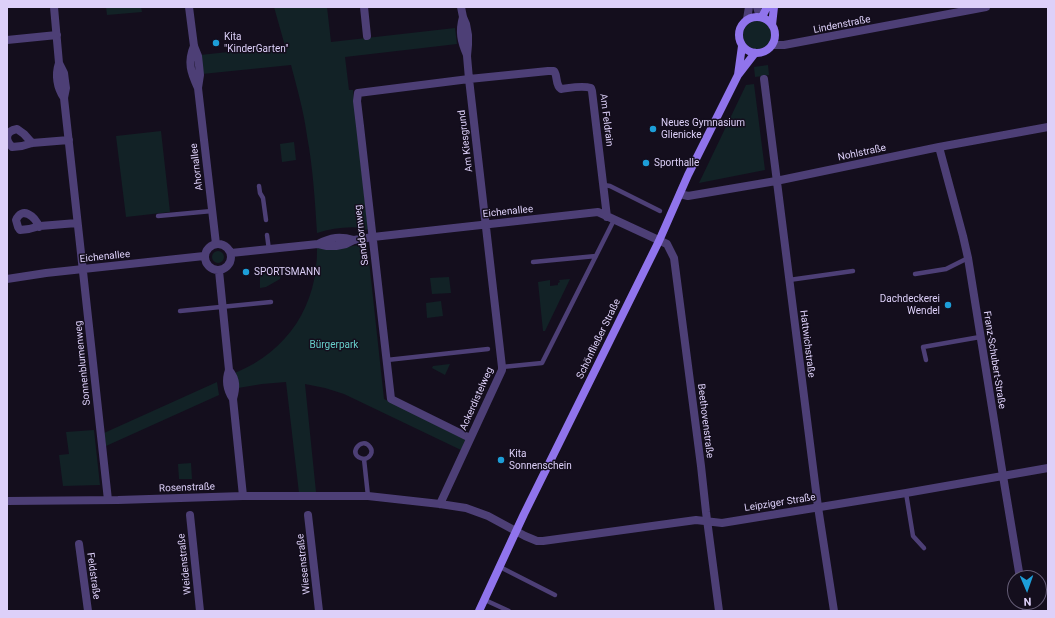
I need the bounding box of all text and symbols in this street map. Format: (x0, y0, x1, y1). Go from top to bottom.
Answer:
street label: Lindenstraße (812, 14, 872, 36)
place label: Kita "KinderGarten" (224, 31, 288, 54)
marker: Kita "KinderGarten" (211, 38, 221, 48)
street label: Am Feldrain (597, 93, 615, 147)
street label: Am Kiesgrund (456, 109, 476, 173)
place label: Neues Gymnasium Glienicke (661, 117, 745, 140)
marker: Neues Gymnasium Glienicke (648, 124, 658, 134)
street label: Nohlstraße (837, 142, 887, 164)
street label: Ahornallee (188, 143, 206, 191)
place label: Sporthalle (654, 157, 699, 169)
marker: Sporthalle (641, 158, 651, 168)
street label: Eichenallee (482, 203, 534, 221)
street label: Sanddornweg (352, 204, 372, 266)
street label: Eichenallee (79, 248, 131, 266)
place label: SPORTSMANN (254, 266, 320, 278)
marker: SPORTSMANN (241, 267, 251, 277)
place label: Dachdeckerei Wendel (880, 293, 940, 316)
street label: Schönfließer Straße (574, 297, 624, 381)
marker: Dachdeckerei Wendel (943, 300, 953, 310)
street label: Hattwichstraße (797, 309, 817, 379)
street label: Franz-Schubert-Straße (980, 310, 1008, 410)
street label: Sonnenblumenweg (73, 320, 93, 406)
park label: Bürgerpark (310, 339, 358, 351)
street label: Ackerdistelweg (458, 365, 496, 433)
street label: Beethovenstraße (694, 383, 716, 459)
place label: Kita Sonnenschein (509, 448, 572, 472)
marker: Kita Sonnenschein (496, 455, 506, 465)
street label: Rosenstraße (159, 481, 215, 495)
street label: Leipziger Straße (744, 491, 816, 515)
street label: Weidenstraße (176, 533, 194, 595)
street label: Wiesenstraße (295, 533, 313, 595)
street label: Feldstraße (84, 552, 102, 600)
north arrow (1007, 570, 1047, 610)
text: N (1023, 595, 1032, 608)

